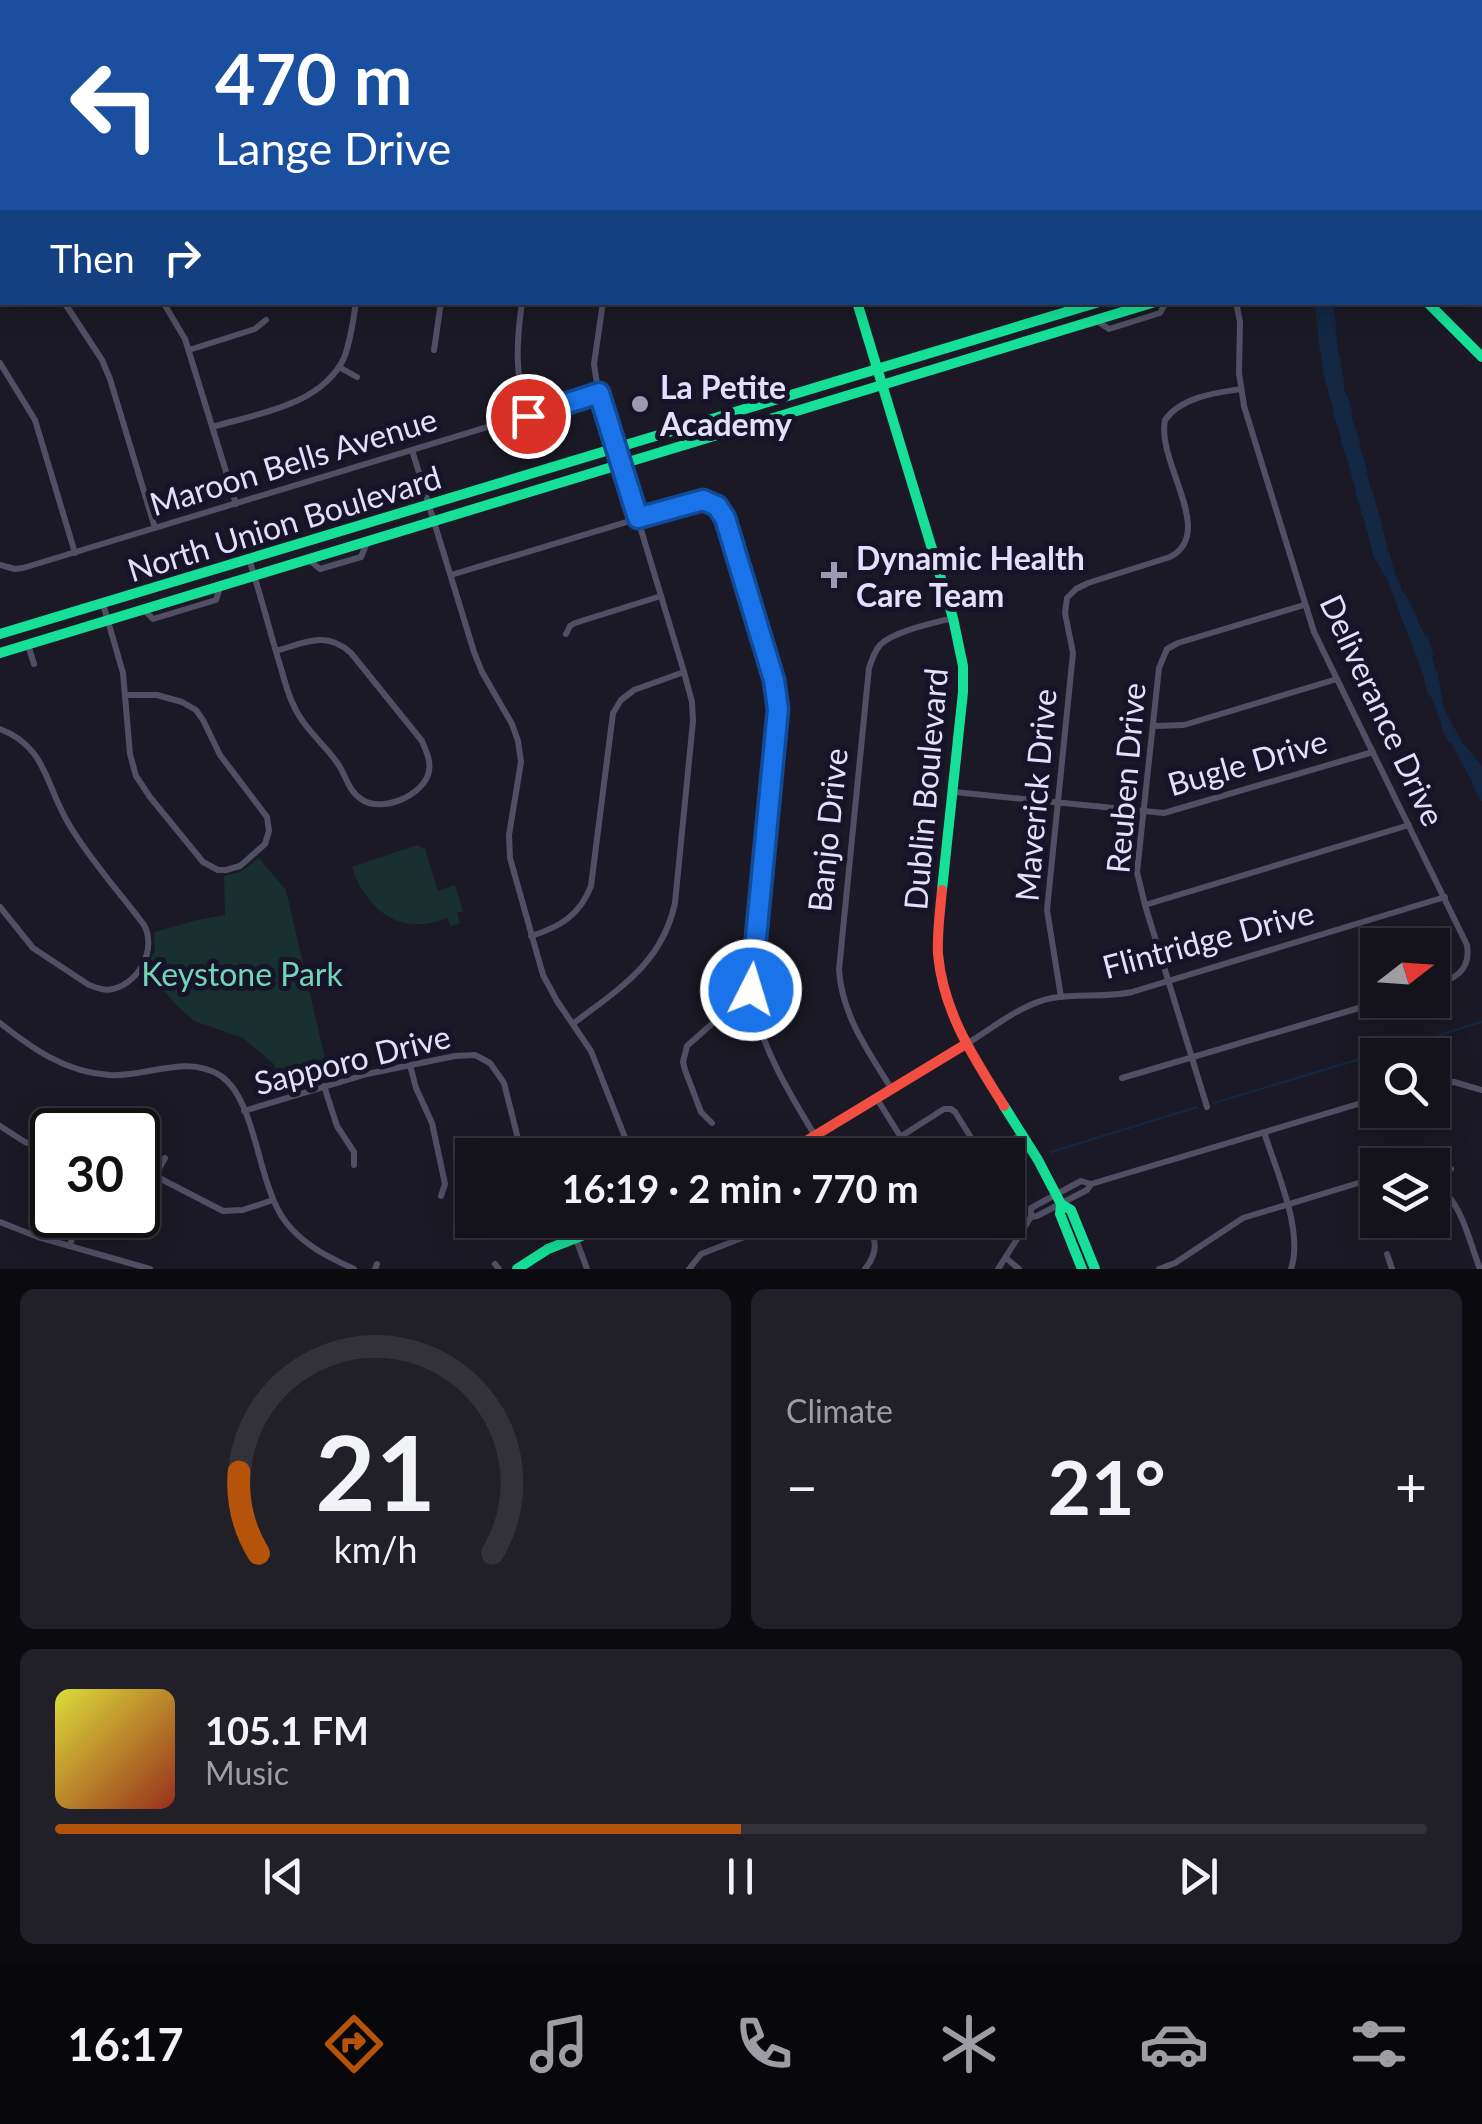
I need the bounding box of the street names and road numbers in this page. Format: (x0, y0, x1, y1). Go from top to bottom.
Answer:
street label: Maroon Bells Avenue (145, 399, 441, 523)
street label: North Union Boulevard (123, 457, 445, 589)
street label: Deliverance Drive (1312, 588, 1454, 832)
street label: Dublin Boulevard (895, 666, 955, 912)
street label: Reuben Drive (1097, 681, 1153, 875)
street label: Maverick Drive (1006, 687, 1064, 903)
street label: Bugle Drive (1163, 721, 1331, 803)
street label: Banjo Drive (799, 746, 855, 914)
street label: Flintridge Drive (1098, 892, 1318, 986)
street label: Sapporo Drive (250, 1016, 454, 1102)

